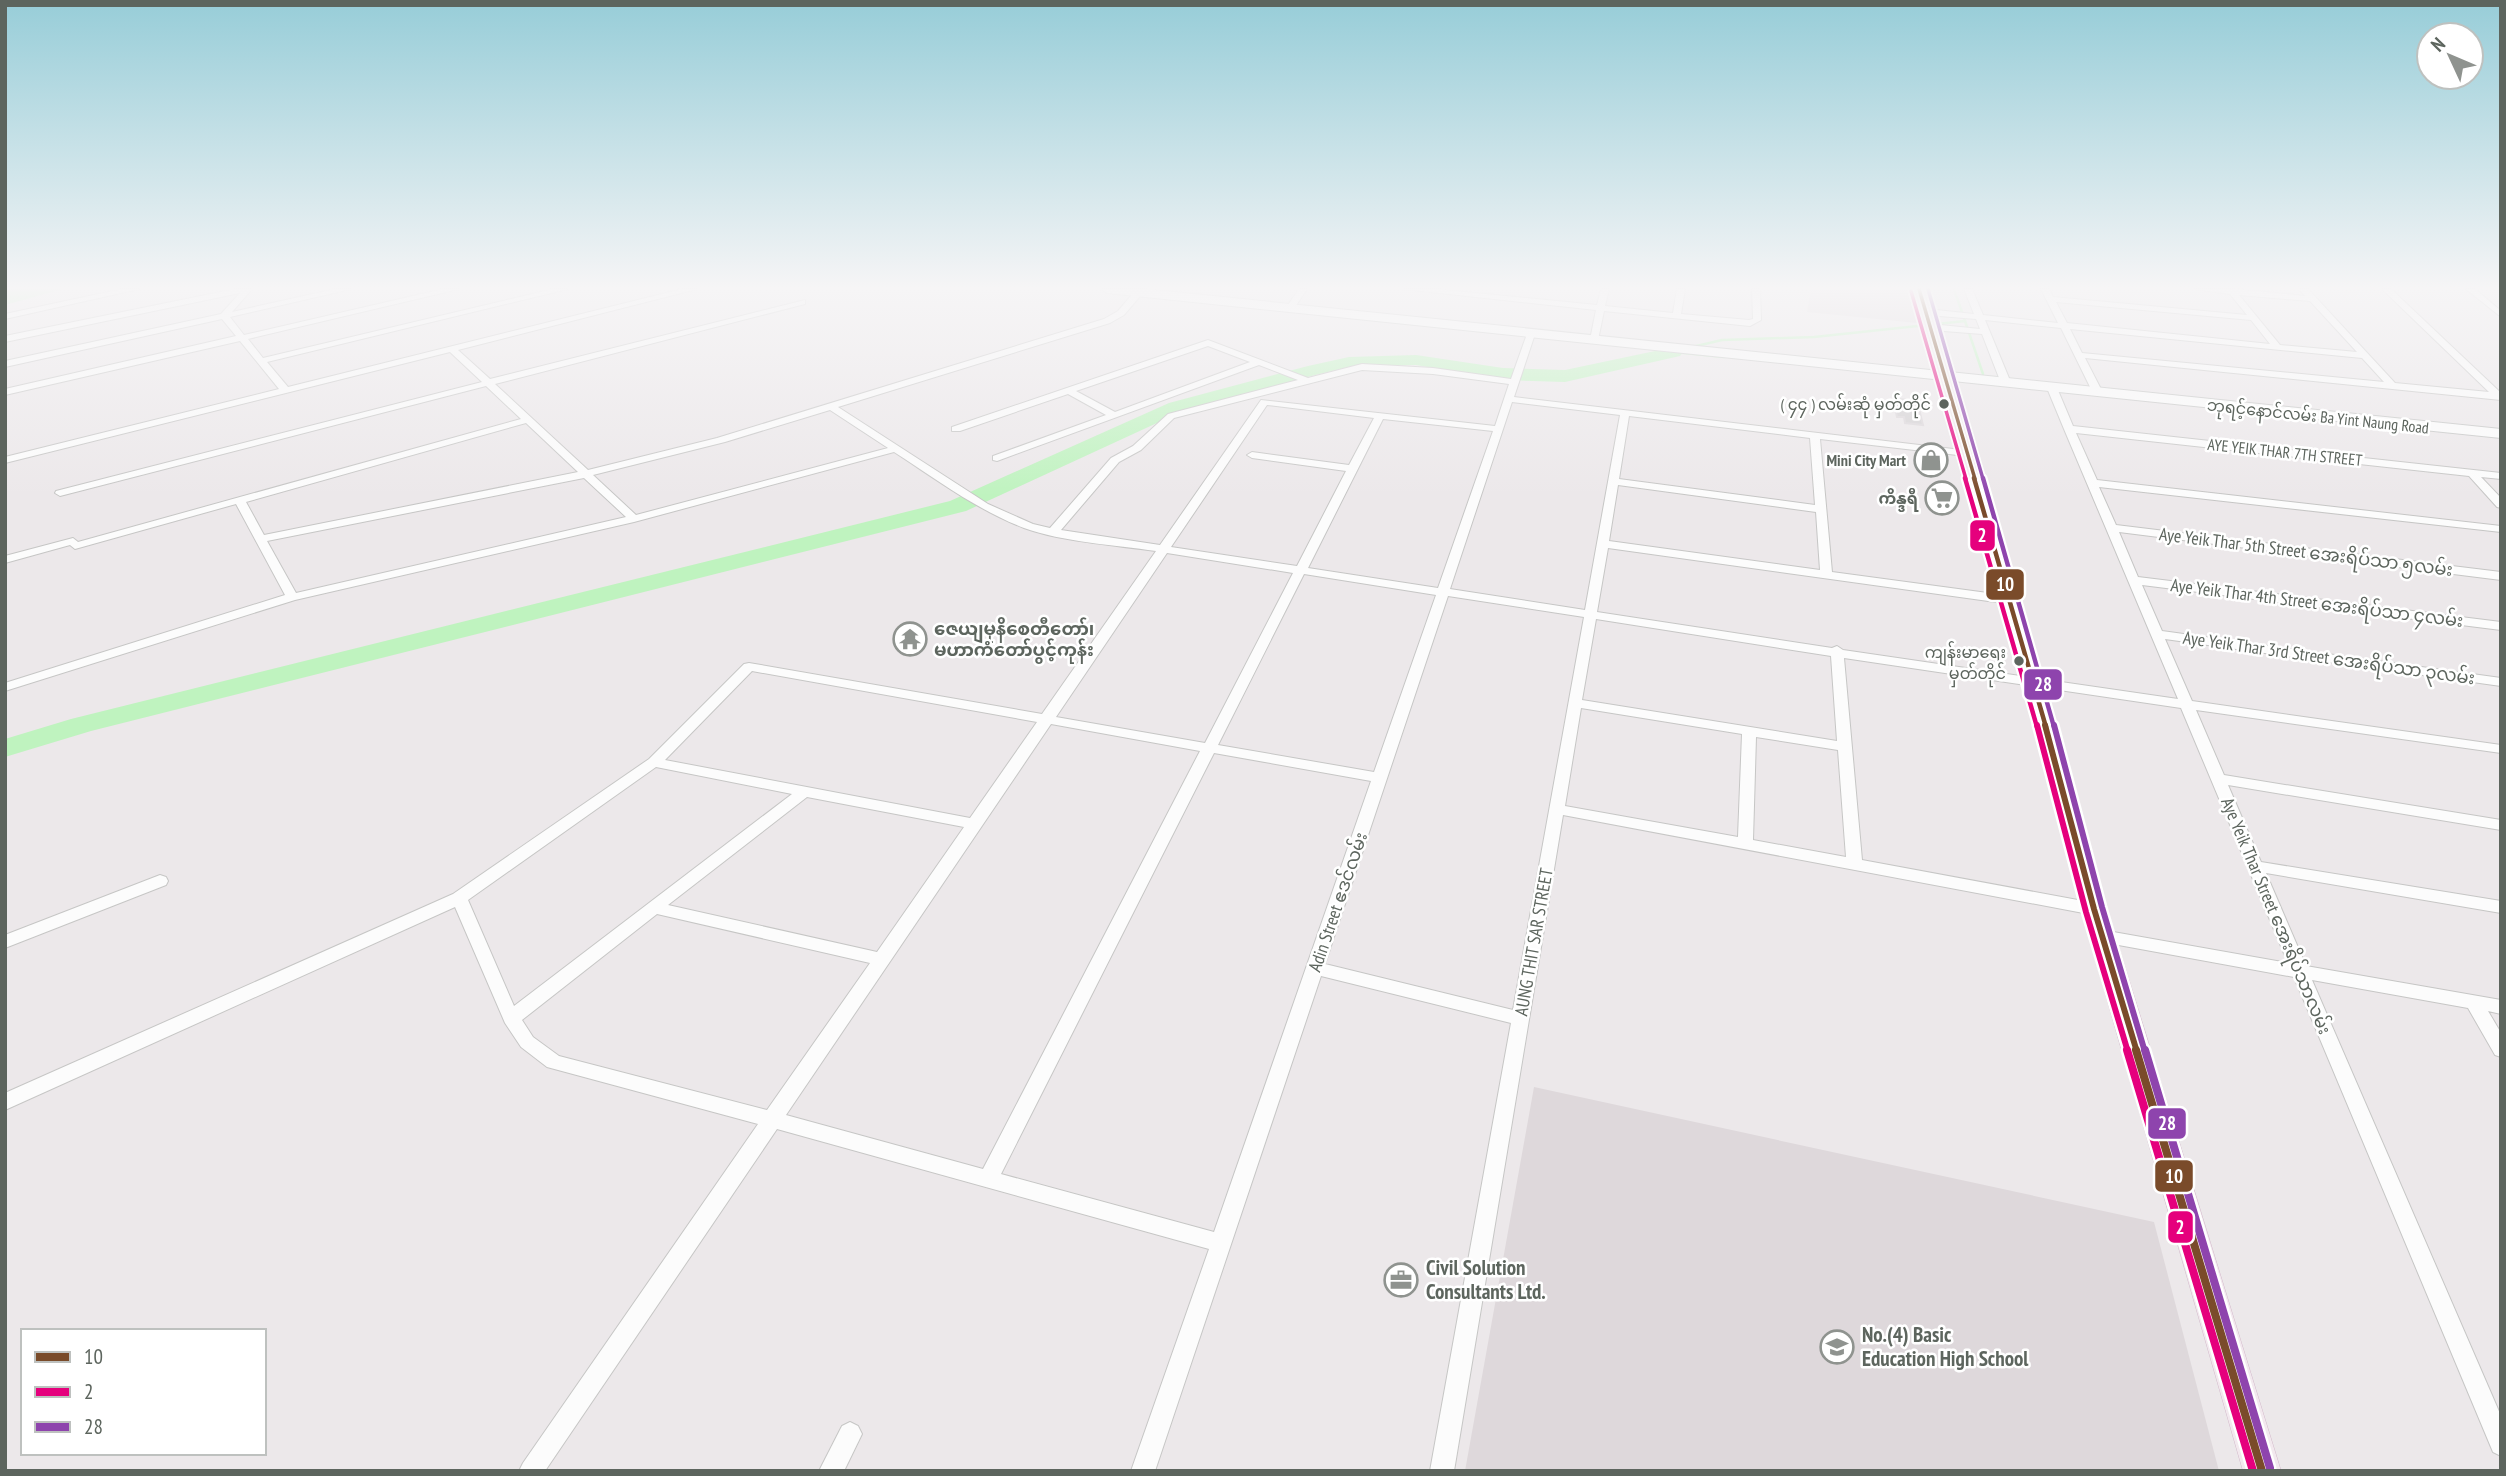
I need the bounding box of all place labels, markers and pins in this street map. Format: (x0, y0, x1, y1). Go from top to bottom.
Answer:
place label: ( ၄၄ ) လမ်းဆုံ မှတ်တိုင် (1781, 393, 1931, 419)
marker: ( ၄၄ ) လမ်းဆုံ မှတ်တိုင် (1937, 397, 1951, 411)
shop icon: Mini City Mart (1912, 441, 1950, 479)
place label: Mini City Mart (1826, 450, 1906, 470)
supermarket icon: ကိန္ဒရီ (1923, 479, 1961, 517)
place label: ကိန္ဒရီ (1879, 487, 1919, 512)
place label: ဇေယျမုနိစေတီတော်၊ မဟာကံတော်ပွင့်ကုန်း (934, 617, 1094, 664)
temple icon: ဇေယျမုနိစေတီတော်၊ မဟာကံတော်ပွင့်ကုန်း (891, 620, 929, 658)
place label: ကျန်းမာရေး မှတ်တိုင် (1925, 641, 2006, 688)
marker: ကျန်းမာရေး မှတ်တိုင် (2012, 654, 2026, 668)
place label: Civil Solution Consultants Ltd. (1426, 1254, 1546, 1305)
office icon: Civil Solution Consultants Ltd. (1382, 1261, 1420, 1299)
place label: No.(4) Basic Education High School (1862, 1321, 2029, 1372)
school or university icon: No.(4) Basic Education High School (1818, 1328, 1856, 1366)

